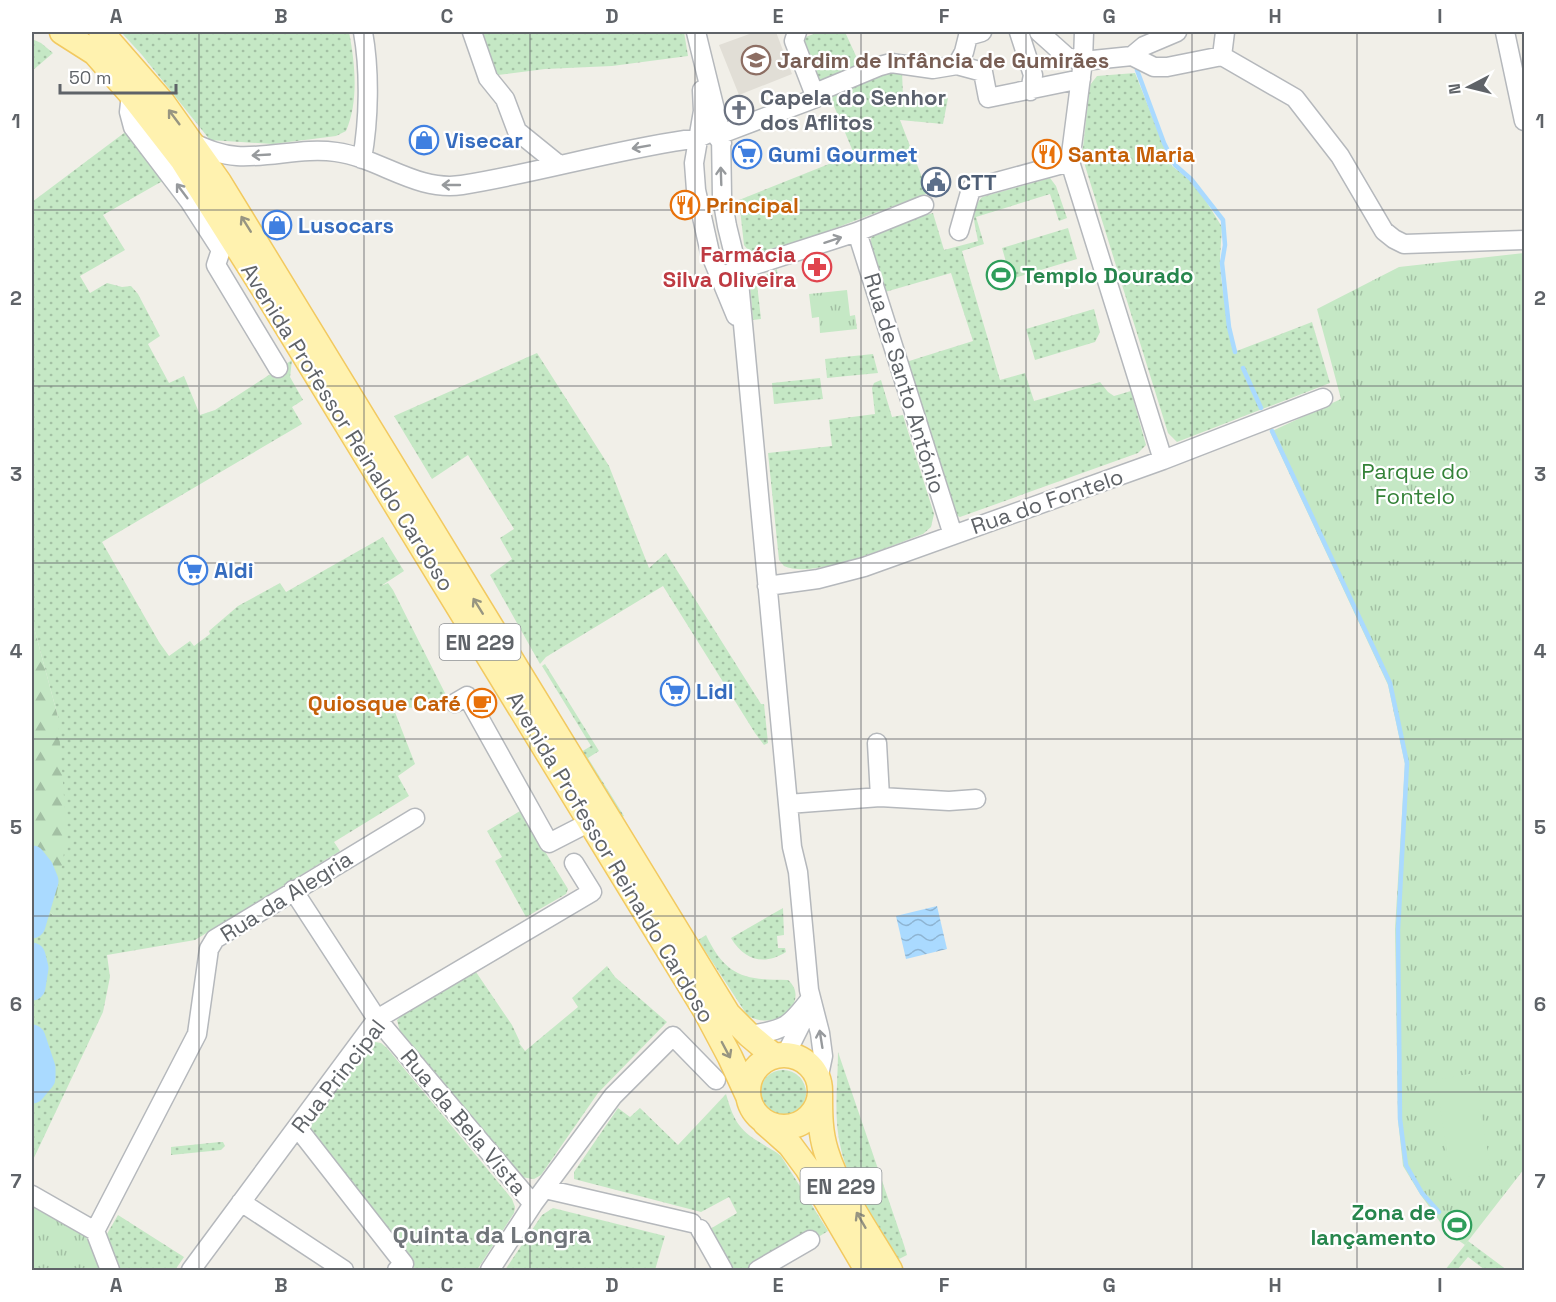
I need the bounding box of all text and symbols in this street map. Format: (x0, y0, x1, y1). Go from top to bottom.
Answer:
text: A (110, 3, 123, 29)
text: B (274, 3, 288, 29)
text: C (441, 3, 454, 29)
text: D (605, 3, 619, 29)
text: E (772, 3, 784, 29)
text: F (939, 3, 950, 29)
text: G (1102, 3, 1116, 29)
text: H (1268, 3, 1282, 29)
text: I (1437, 3, 1443, 29)
school or university icon: Jardim de Infância de Gumirães (740, 44, 772, 76)
place label: Jardim de Infância de Gumirães (777, 46, 1109, 74)
scale bar (60, 57, 176, 95)
north arrow (1439, 57, 1499, 117)
text: 50 m (69, 66, 111, 89)
text: N (1444, 82, 1466, 95)
place label: Capela do Senhor dos Aflitos (760, 83, 946, 136)
church icon: Capela do Senhor dos Aflitos (723, 94, 755, 126)
text: 1 (11, 108, 21, 134)
text: 1 (1535, 108, 1545, 134)
one-way arrow (167, 109, 180, 125)
shop icon: Visecar (408, 124, 440, 156)
place label: Visecar (445, 126, 523, 154)
supermarket icon: Gumi Gourmet (731, 138, 763, 170)
restaurant icon: Santa Maria (1031, 138, 1063, 170)
place label: Gumi Gourmet (768, 140, 918, 168)
place label: Santa Maria (1068, 140, 1195, 168)
one-way arrow (632, 142, 652, 153)
one-way arrow (252, 149, 272, 160)
public building icon: CTT (920, 166, 952, 198)
one-way arrow (716, 167, 727, 187)
place label: CTT (957, 168, 997, 196)
one-way arrow (441, 179, 461, 191)
one-way arrow (176, 183, 189, 199)
restaurant icon: Principal (669, 189, 701, 221)
place label: Principal (706, 191, 799, 219)
shop icon: Lusocars (261, 209, 293, 241)
place label: Lusocars (298, 211, 394, 239)
one-way arrow (239, 216, 251, 233)
one-way arrow (823, 233, 842, 244)
place label: Farmácia Silva Oliveira (663, 240, 796, 293)
pharmacy icon: Farmácia Silva Oliveira (801, 251, 833, 283)
street label: Avenida Professor Reinaldo Cardoso (235, 258, 461, 596)
sports icon: Templo Dourado (985, 259, 1017, 291)
place label: Templo Dourado (1022, 261, 1193, 289)
street label: Rua de Santo António (858, 269, 952, 497)
text: 2 (10, 285, 22, 311)
text: 2 (1534, 285, 1546, 311)
park label: Parque do Fontelo (1361, 457, 1469, 510)
text: 3 (10, 461, 22, 487)
text: 3 (1534, 461, 1546, 487)
street label: Rua do Fontelo (967, 462, 1127, 540)
supermarket icon: Aldi (177, 554, 209, 586)
place label: Aldi (214, 556, 254, 584)
one-way arrow (471, 598, 483, 615)
road number: EN 229 (440, 624, 520, 660)
text: 4 (10, 638, 23, 664)
text: 4 (1534, 638, 1547, 664)
supermarket icon: Lidl (659, 675, 691, 707)
place label: Lidl (696, 677, 734, 705)
street label: Avenida Professor Reinaldo Cardoso (501, 686, 721, 1028)
cafe icon: Quiosque Café (466, 687, 498, 719)
place label: Quiosque Café (308, 689, 461, 717)
text: 5 (10, 814, 22, 840)
text: 5 (1534, 814, 1546, 840)
street label: Rua da Alegria (215, 844, 358, 948)
text: 6 (10, 991, 22, 1017)
text: 6 (1534, 991, 1546, 1017)
street label: Rua Principal (285, 1013, 391, 1139)
one-way arrow (815, 1029, 826, 1049)
one-way arrow (721, 1040, 733, 1058)
street label: Rua da Bela Vista (395, 1043, 533, 1201)
text: 7 (10, 1168, 22, 1194)
road number: EN 229 (800, 1168, 882, 1204)
text: 7 (1534, 1168, 1546, 1194)
place label: Zona de lançamento (1310, 1198, 1436, 1251)
sports icon: Zona de lançamento (1441, 1209, 1473, 1241)
one-way arrow (854, 1212, 866, 1229)
district label: Quinta da Longra (393, 1219, 592, 1250)
text: A (110, 1272, 123, 1298)
text: B (274, 1272, 288, 1298)
text: C (441, 1272, 454, 1298)
text: D (605, 1272, 619, 1298)
text: E (772, 1272, 784, 1298)
text: F (939, 1272, 950, 1298)
text: G (1102, 1272, 1116, 1298)
text: H (1268, 1272, 1282, 1298)
text: I (1437, 1272, 1443, 1298)

